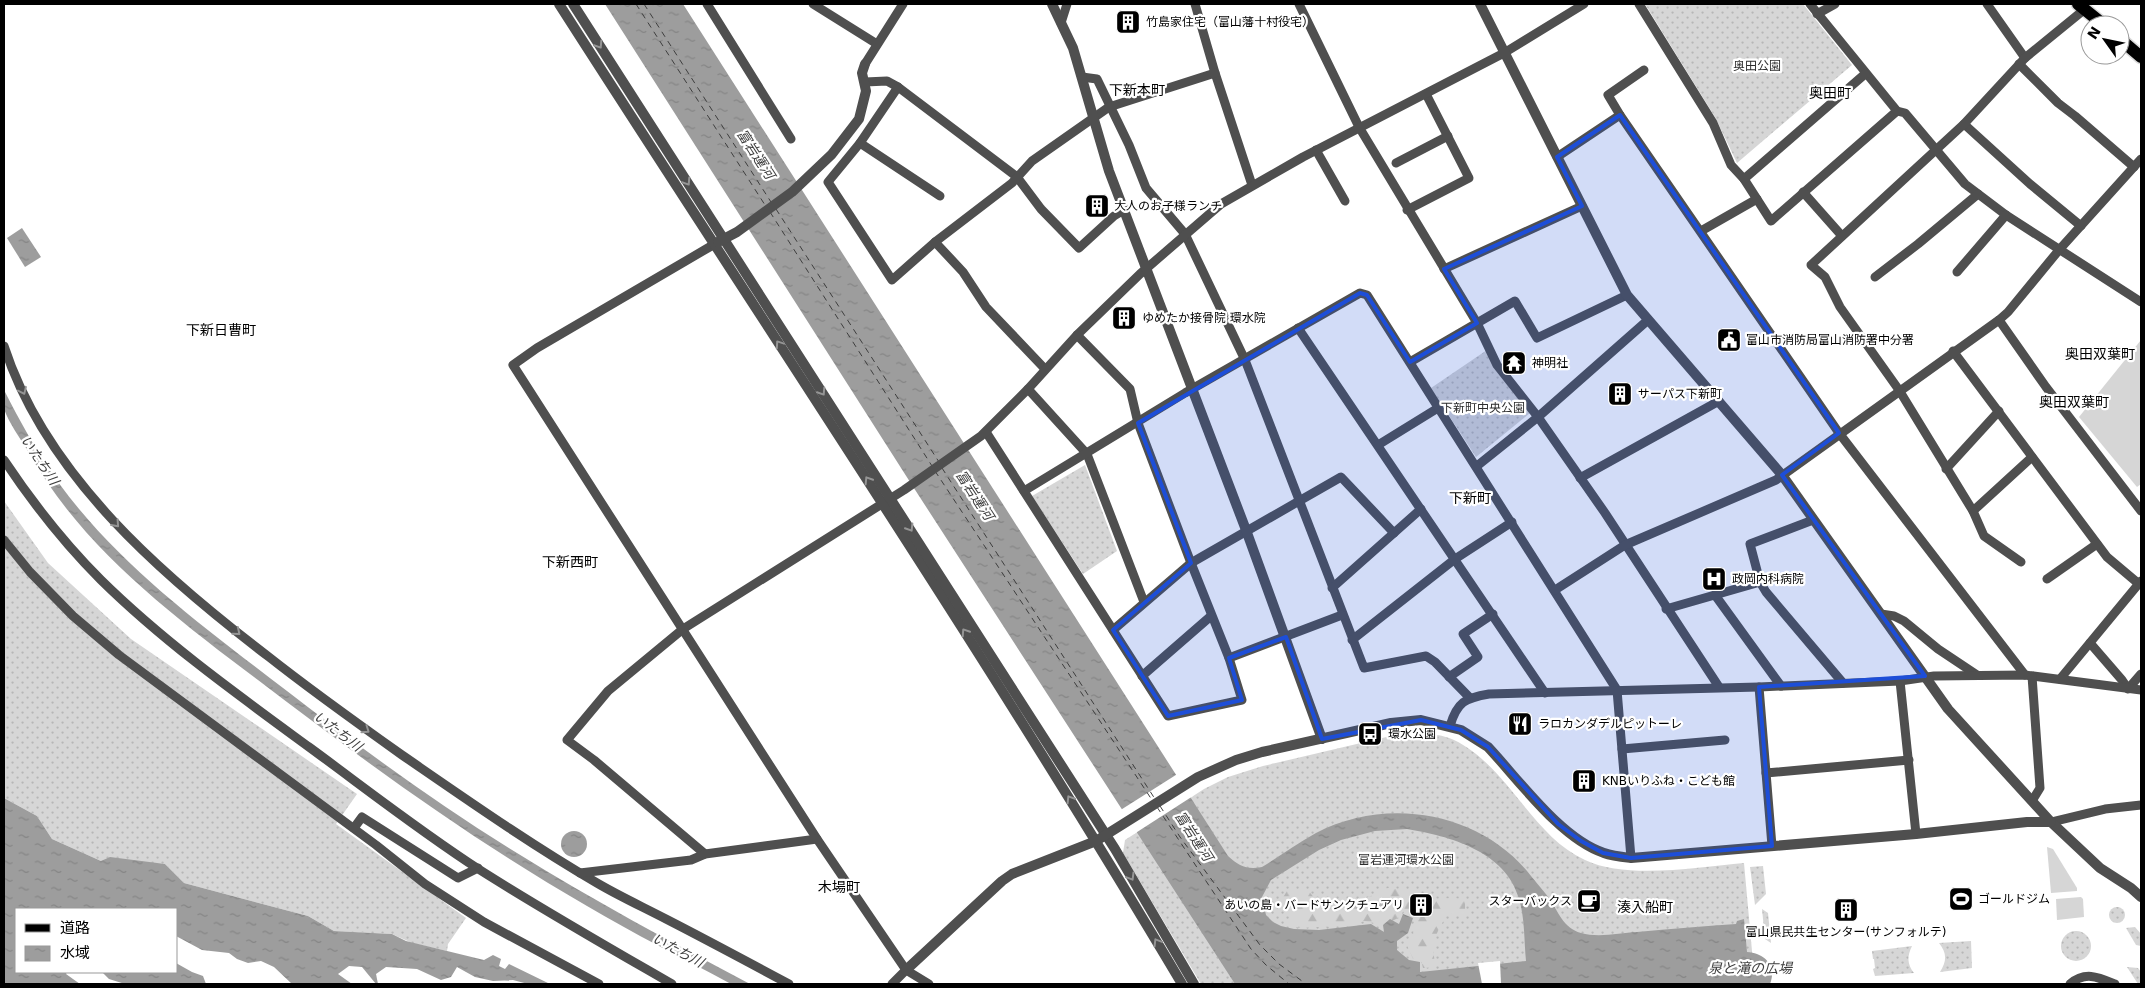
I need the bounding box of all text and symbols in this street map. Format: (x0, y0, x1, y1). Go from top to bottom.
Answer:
building icon: 竹島家住宅（富山藩十村役宅） (1115, 9, 1141, 35)
place label: 竹島家住宅（富山藩十村役宅） (1146, 15, 1314, 29)
north arrow (2080, 15, 2130, 65)
text: N (2084, 24, 2104, 42)
one-way arrow (593, 39, 602, 48)
park label: 奥田公園 (1733, 59, 1781, 73)
district label: 下新本町 (1109, 82, 1165, 98)
district label: 奥田町 (1809, 85, 1851, 101)
water label: 富岩運河 (734, 126, 780, 184)
one-way arrow (681, 176, 690, 185)
building icon: 大人のお子様ランチ (1084, 193, 1110, 219)
place label: 大人のお子様ランチ (1114, 199, 1222, 213)
building icon: ゆめたか接骨院 環水院 (1111, 305, 1137, 331)
place label: ゆめたか接骨院 環水院 (1142, 311, 1266, 325)
district label: 下新日曹町 (186, 322, 256, 338)
public building icon: 富山市消防局富山消防署中分署 (1716, 327, 1742, 353)
place label: 富山市消防局富山消防署中分署 (1746, 333, 1914, 347)
one-way arrow (776, 340, 785, 350)
district label: 奥田双葉町 (2065, 346, 2135, 362)
temple icon: 神明社 (1501, 350, 1527, 376)
place label: 神明社 (1532, 356, 1568, 370)
building icon: サーパス下新町 (1607, 381, 1633, 407)
one-way arrow (17, 386, 27, 395)
one-way arrow (816, 386, 826, 395)
place label: サーパス下新町 (1638, 387, 1722, 401)
district label: 奥田双葉町 (2039, 394, 2109, 410)
park label: 下新町中央公園 (1441, 401, 1525, 415)
water label: いたち川 (18, 432, 63, 489)
water label: 富岩運河 (953, 467, 999, 525)
one-way arrow (865, 477, 874, 486)
district label: 下新町 (1449, 490, 1491, 506)
one-way arrow (110, 518, 119, 527)
one-way arrow (904, 523, 914, 532)
district label: 下新西町 (542, 554, 598, 570)
hospital icon: 政岡内科病院 (1701, 566, 1727, 592)
place label: 政岡内科病院 (1732, 572, 1804, 586)
one-way arrow (231, 627, 240, 636)
one-way arrow (962, 628, 971, 637)
water label: いたち川 (311, 708, 367, 755)
restaurant icon: ラロカンダデルピットーレ (1507, 711, 1533, 737)
place label: ラロカンダデルピットーレ (1538, 717, 1682, 731)
bus stop icon: 環水公園 (1357, 721, 1383, 747)
one-way arrow (360, 724, 370, 733)
place label: 環水公園 (1388, 727, 1436, 741)
building icon: KNBいりふね・こども館 (1571, 768, 1597, 794)
place label: KNBいりふね・こども館 (1602, 774, 1735, 788)
one-way arrow (1066, 796, 1076, 805)
water label: 富岩運河 (1172, 808, 1218, 866)
park label: 富岩運河環水公園 (1358, 853, 1454, 867)
one-way arrow (1125, 871, 1135, 880)
district label: 木場町 (818, 879, 860, 895)
sports icon: ゴールドジム (1948, 886, 1974, 912)
cafe icon: スターバックス (1576, 888, 1602, 914)
building icon: あいの島・バードサンクチュアリ (1408, 892, 1434, 918)
place label: ゴールドジム (1978, 892, 2050, 906)
place label: スターバックス (1488, 894, 1572, 908)
building icon: 富山県民共生センター(サンフォルテ) (1833, 897, 1859, 923)
place label: あいの島・バードサンクチュアリ (1224, 898, 1404, 912)
district label: 湊入船町 (1617, 899, 1673, 915)
legend (15, 908, 178, 973)
text: 道路 (60, 919, 90, 937)
place label: 富山県民共生センター(サンフォルテ) (1745, 925, 1947, 939)
water label: いたち川 (650, 930, 708, 971)
one-way arrow (1153, 939, 1163, 948)
text: 水域 (60, 944, 90, 962)
water label: 泉と滝の広場 (1708, 960, 1794, 976)

